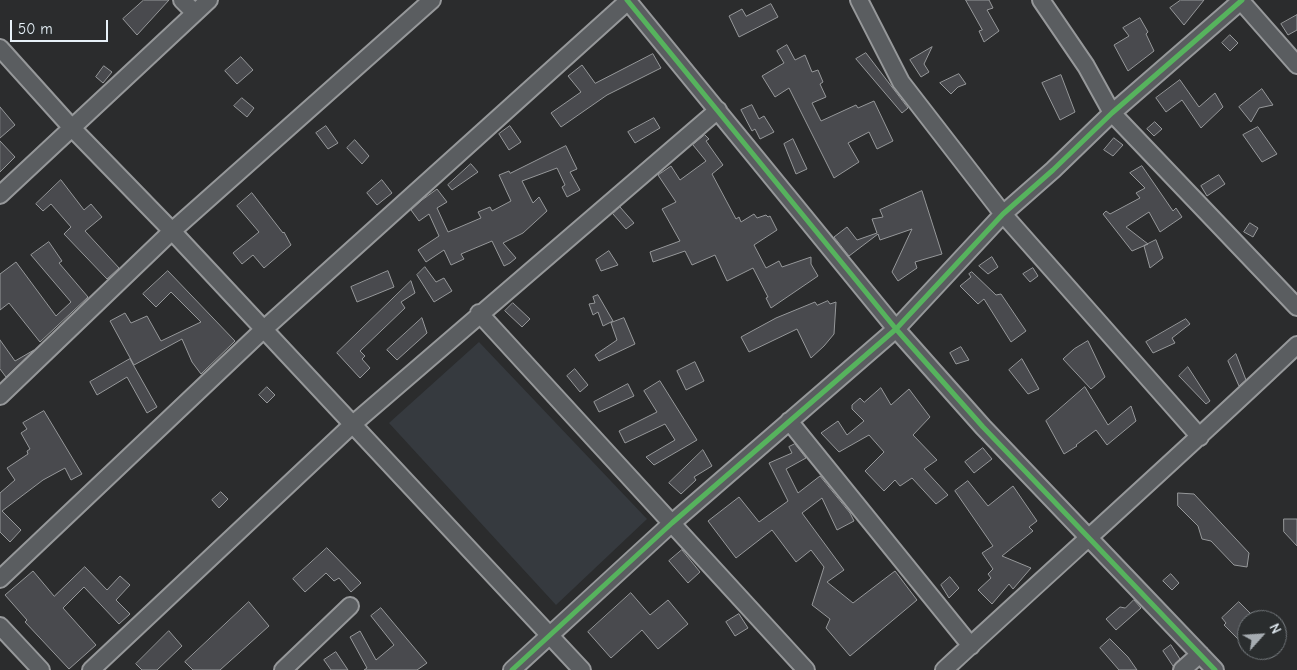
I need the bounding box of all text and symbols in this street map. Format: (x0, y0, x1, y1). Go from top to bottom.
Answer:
scale bar (12, 10, 110, 42)
text: 50 m (18, 20, 53, 38)
north arrow (1237, 610, 1287, 660)
text: N (1265, 621, 1285, 636)

